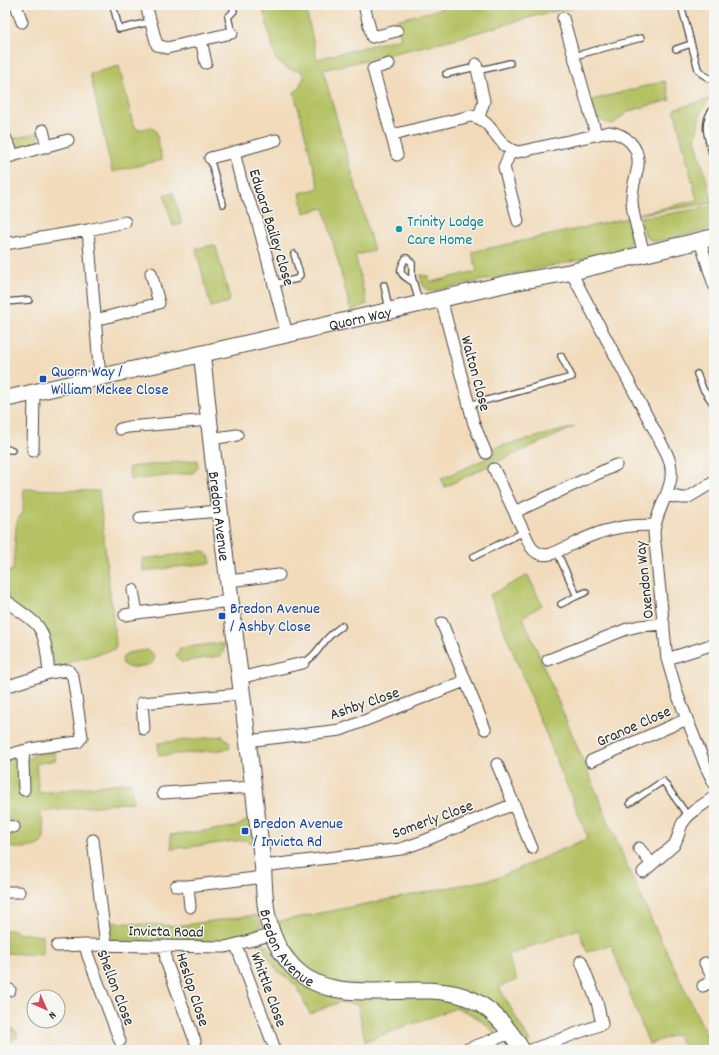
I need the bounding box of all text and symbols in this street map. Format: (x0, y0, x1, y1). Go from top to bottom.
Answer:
street label: Edward Bailey Close (242, 166, 299, 289)
place label: Trinity Lodge Care Home (407, 211, 484, 252)
marker: Trinity Lodge Care Home (394, 224, 404, 234)
street label: Quorn Way (327, 302, 394, 338)
street label: Walton Close (453, 333, 496, 414)
place label: Quorn Way / William Mckee Close (51, 361, 169, 402)
marker: Quorn Way / William Mckee Close (38, 374, 48, 384)
street label: Bredon Avenue (201, 470, 235, 562)
street label: Oxendon Way (630, 539, 661, 620)
place label: Bredon Avenue / Ashby Close (230, 598, 320, 639)
marker: Bredon Avenue / Ashby Close (217, 611, 227, 621)
street label: Ashby Close (327, 682, 403, 727)
street label: Granoe Close (593, 701, 675, 754)
street label: Somerly Close (389, 795, 477, 846)
place label: Bredon Avenue / Invicta Rd (253, 813, 343, 854)
marker: Bredon Avenue / Invicta Rd (240, 826, 250, 836)
street label: Bredon Avenue (252, 908, 318, 994)
street label: Invicta Road (128, 920, 204, 945)
street label: Shellon Close (90, 947, 140, 1029)
street label: Whittle Close (243, 949, 292, 1031)
street label: Heslop Close (169, 950, 214, 1030)
north arrow (26, 989, 66, 1029)
text: N (44, 1007, 59, 1023)

